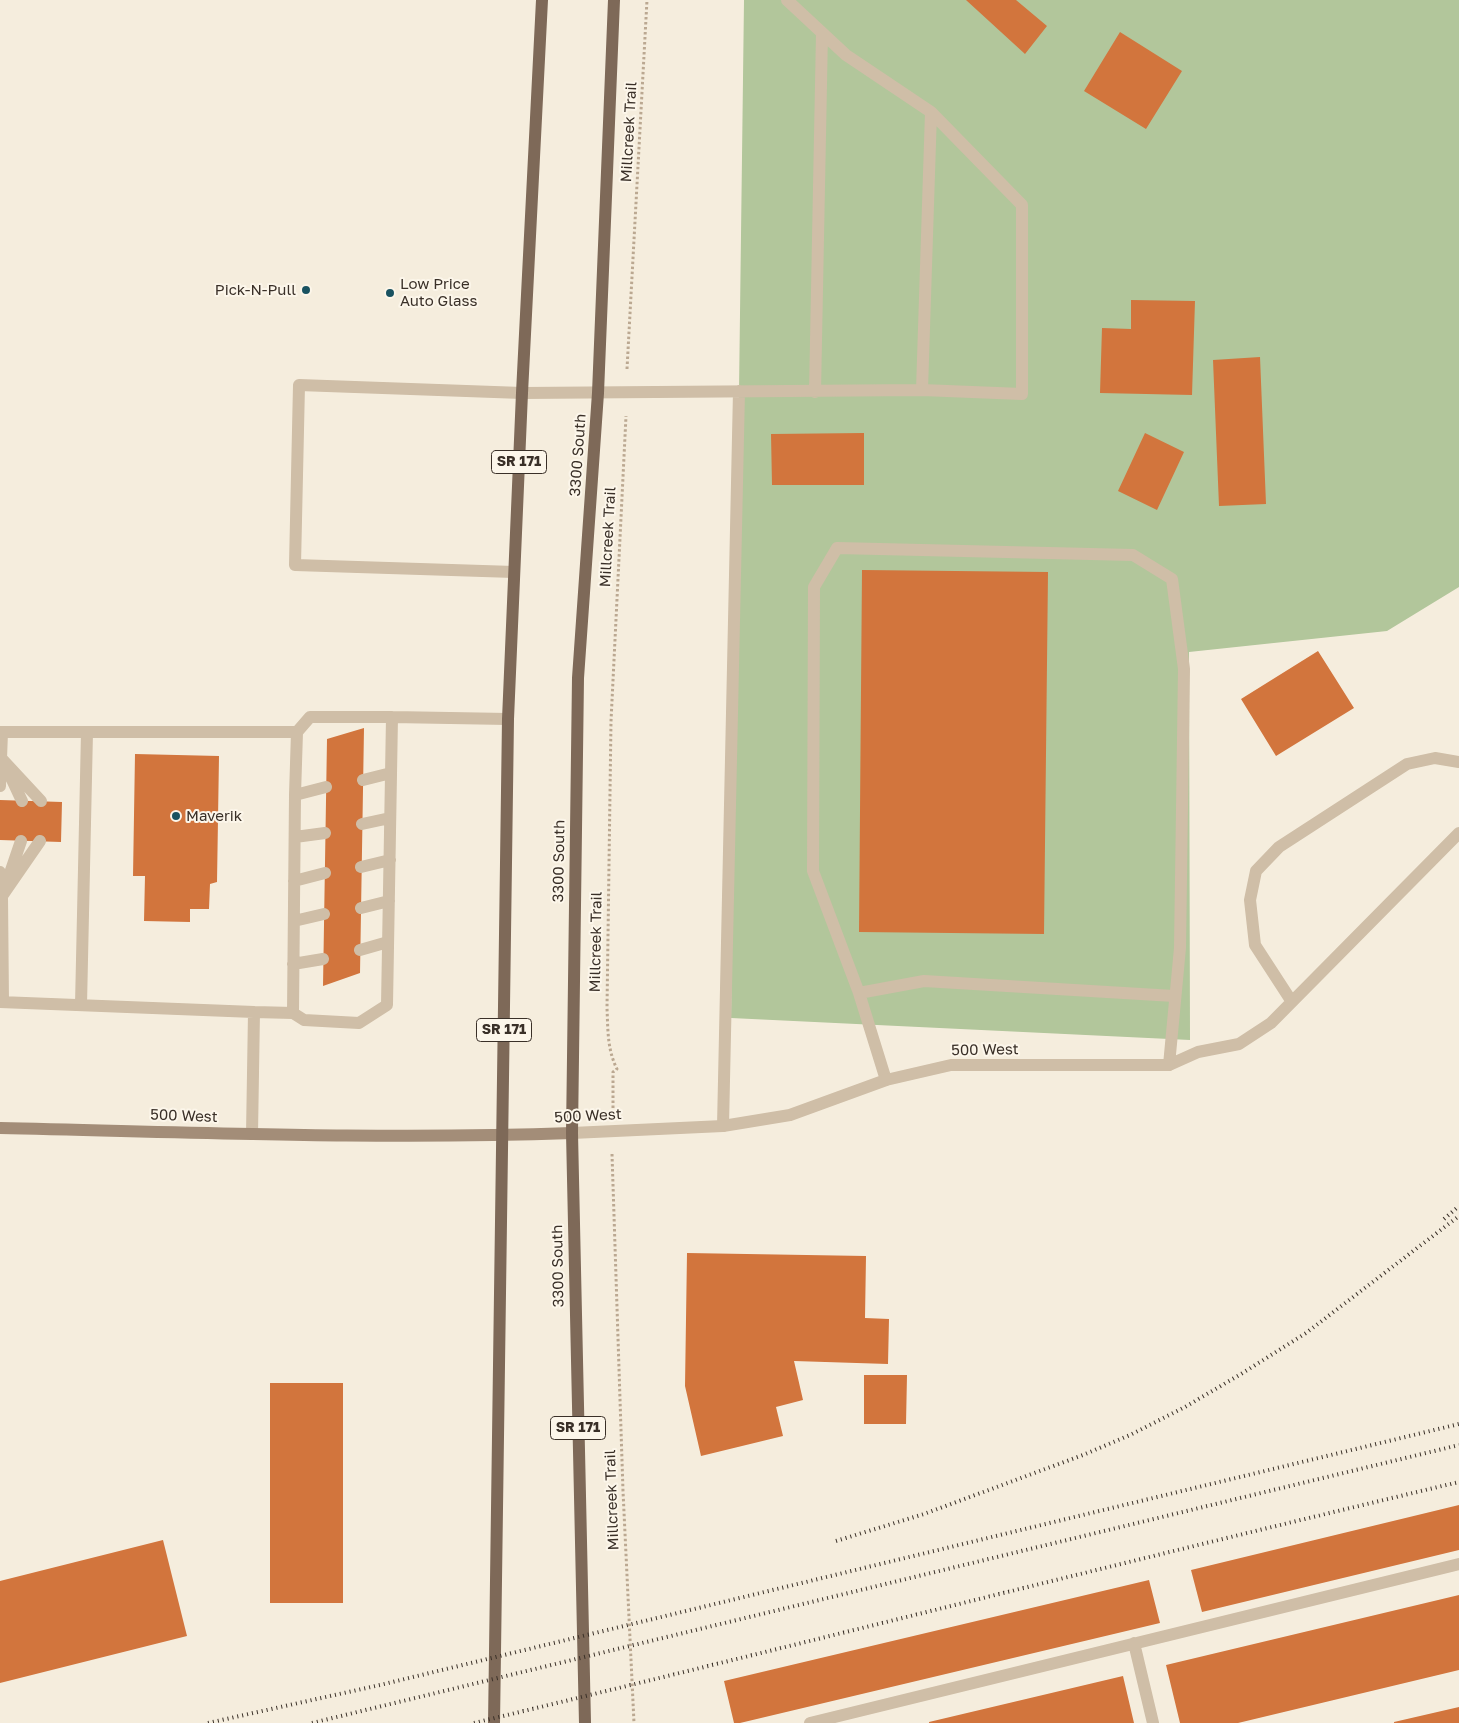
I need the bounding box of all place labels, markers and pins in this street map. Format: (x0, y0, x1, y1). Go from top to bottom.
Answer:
place label: Low Price Auto Glass (400, 275, 477, 310)
place label: Pick-N-Pull (215, 281, 296, 299)
marker: Pick-N-Pull (300, 284, 312, 296)
marker: Low Price Auto Glass (384, 287, 396, 299)
place label: Maverik (186, 807, 242, 825)
marker: Maverik (170, 810, 182, 822)

